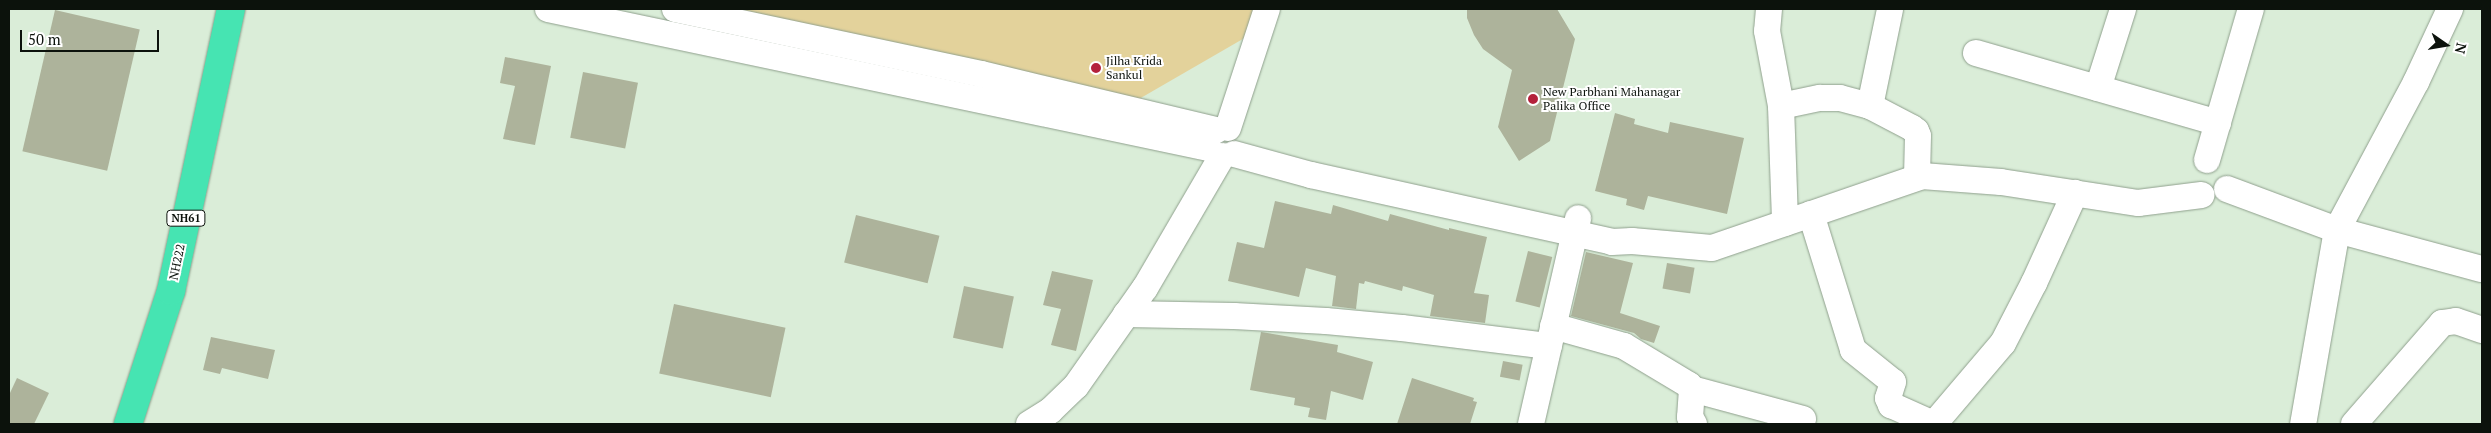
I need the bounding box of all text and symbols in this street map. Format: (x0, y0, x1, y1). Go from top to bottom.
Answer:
scale bar (22, 20, 161, 52)
north arrow (2421, 20, 2471, 70)
text: 50 m (28, 29, 61, 49)
text: N (2451, 41, 2472, 56)
place label: Jilha Krida Sankul (1106, 54, 1162, 82)
marker: Jilha Krida Sankul (1090, 62, 1102, 74)
place label: New Parbhani Mahanagar Palika Office (1543, 85, 1680, 113)
marker: New Parbhani Mahanagar Palika Office (1527, 93, 1539, 105)
road number: NH61 (166, 210, 206, 227)
street label: NH222 (166, 243, 188, 281)

